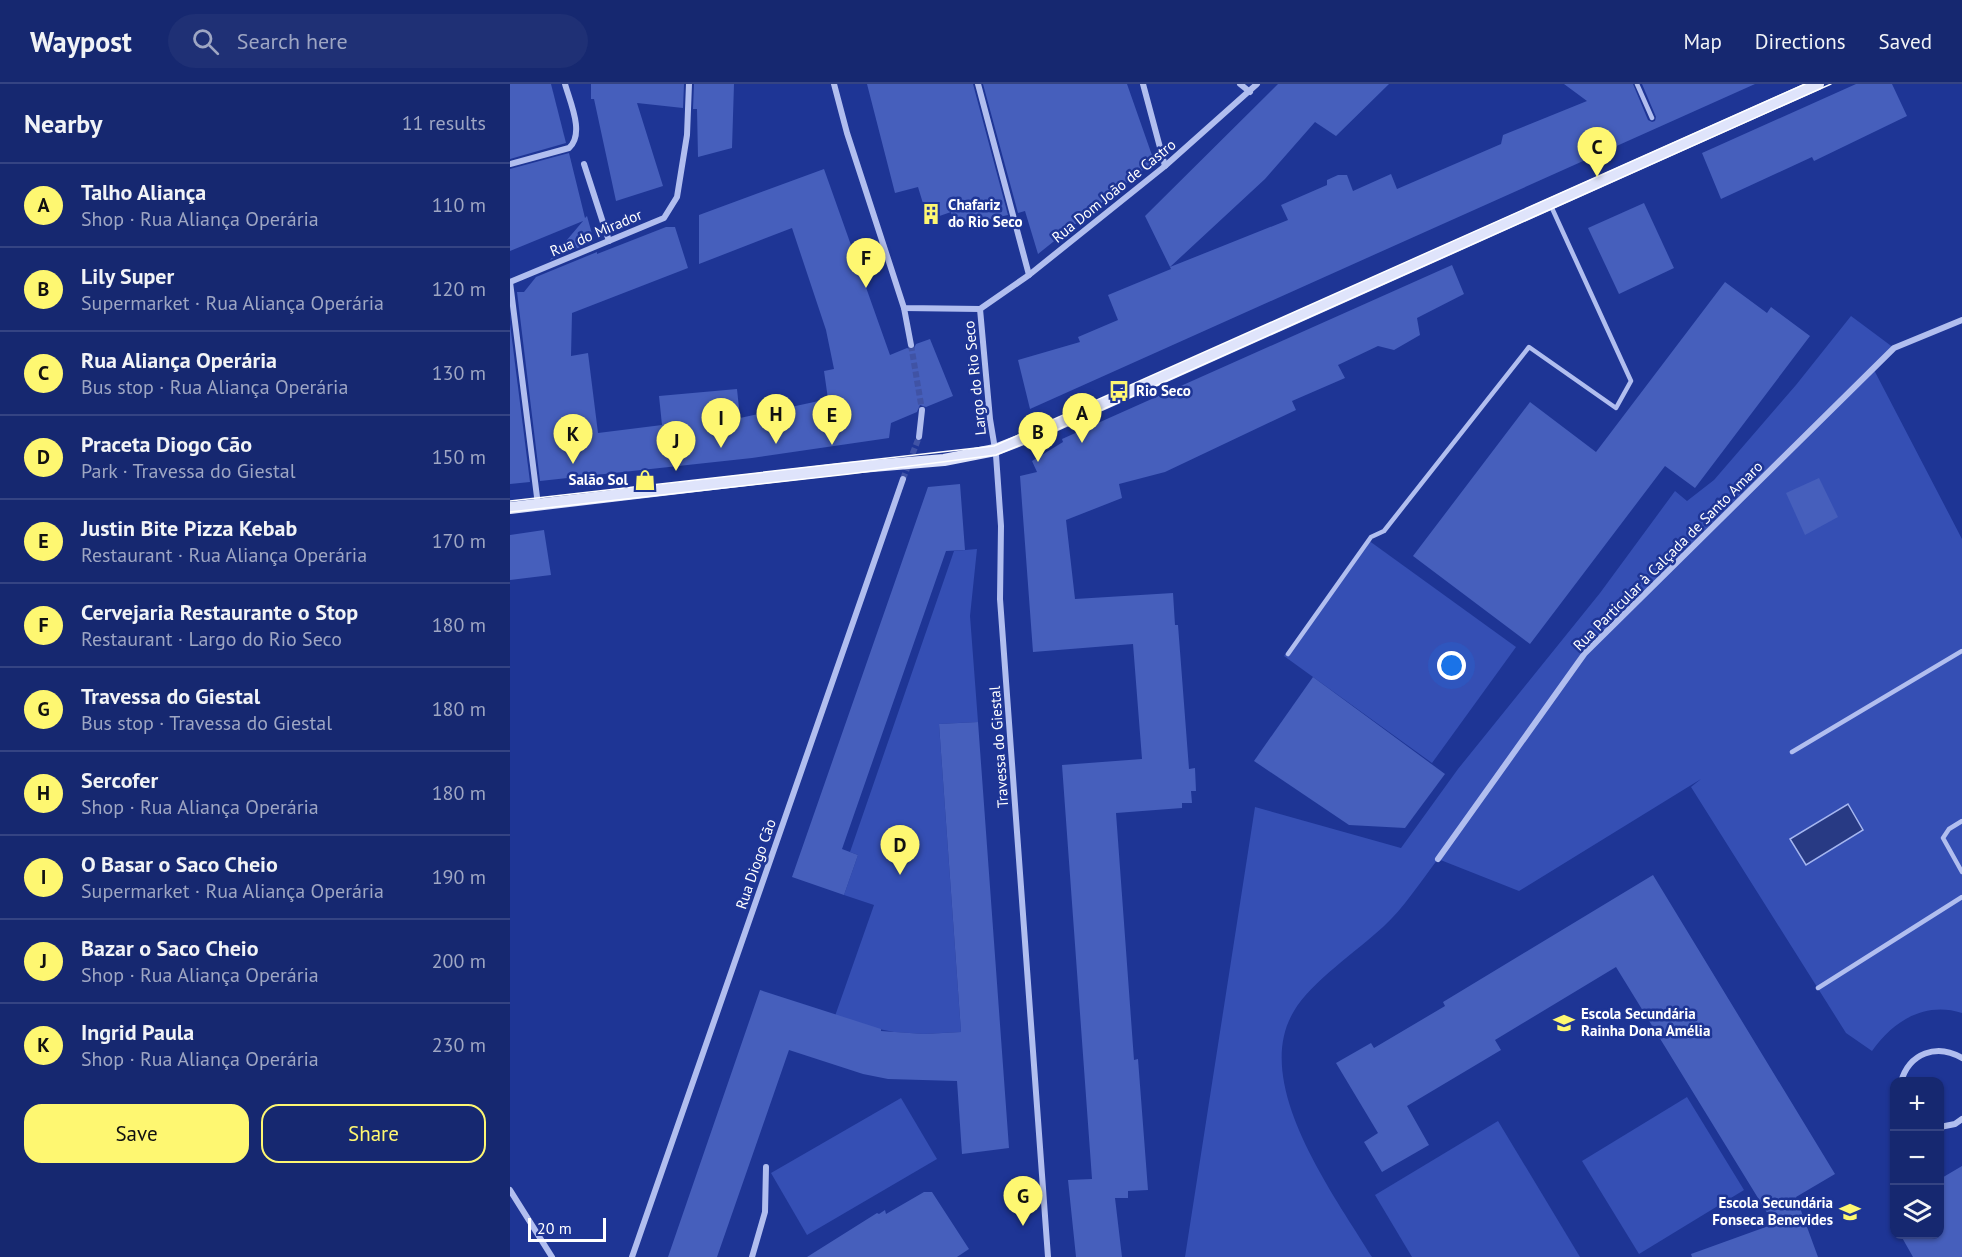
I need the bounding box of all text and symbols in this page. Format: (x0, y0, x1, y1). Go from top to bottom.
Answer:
search box (168, 14, 588, 68)
text: Waypost (30, 23, 132, 60)
icon: search (189, 25, 222, 58)
text: Search here (237, 27, 348, 55)
text: Map (1683, 28, 1722, 55)
text: Directions (1755, 28, 1846, 55)
text: Saved (1879, 28, 1932, 55)
text: Nearby (24, 107, 102, 140)
text: 11 results (402, 110, 486, 136)
pin: C (1578, 128, 1616, 177)
street label: Rua Dom João de Castro (1048, 135, 1180, 247)
text: Talho Aliança (81, 178, 206, 206)
text: A (37, 192, 50, 218)
text: 110 m (432, 192, 486, 218)
place label: Chafariz do Rio Seco (948, 195, 1023, 231)
building icon: Chafariz do Rio Seco (919, 202, 943, 226)
street label: Rua do Mirador (547, 205, 645, 260)
text: Shop · Rua Aliança Operária (81, 206, 319, 232)
pin: F (846, 238, 886, 288)
text: Lily Super (81, 262, 174, 290)
text: B (38, 276, 49, 302)
text: 120 m (432, 276, 486, 302)
text: Supermarket · Rua Aliança Operária (81, 290, 384, 316)
street label: Largo do Rio Seco (959, 320, 990, 436)
text: Rua Aliança Operária (81, 346, 277, 374)
text: C (38, 360, 49, 386)
text: 130 m (432, 360, 486, 386)
text: Bus stop · Rua Aliança Operária (81, 374, 348, 400)
bus stop icon: Rio Seco (1107, 379, 1131, 403)
place label: Rio Seco (1136, 381, 1191, 400)
pin: H (756, 394, 796, 444)
pin: A (1062, 394, 1102, 443)
pin: E (812, 396, 852, 445)
pin: I (702, 398, 740, 448)
pin: B (1018, 412, 1058, 462)
pin: K (554, 414, 592, 464)
pin: J (656, 422, 696, 471)
text: Praceta Diogo Cão (81, 430, 252, 458)
text: D (37, 444, 50, 470)
text: 150 m (432, 444, 486, 470)
street label: Rua Particular à Calçada de Santo Amaro (1569, 457, 1767, 655)
text: Park · Travessa do Giestal (81, 458, 296, 484)
shop icon: Salão Sol (633, 468, 657, 492)
place label: Salão Sol (568, 470, 629, 489)
text: Justin Bite Pizza Kebab (81, 514, 297, 542)
text: E (38, 528, 49, 554)
text: 170 m (432, 528, 486, 554)
text: Restaurant · Rua Aliança Operária (81, 542, 367, 568)
text: Cervejaria Restaurante o Stop (81, 598, 358, 626)
text: F (38, 612, 49, 638)
text: 180 m (432, 612, 486, 638)
text: Restaurant · Largo do Rio Seco (81, 626, 342, 652)
your location (1437, 651, 1466, 680)
text: Travessa do Giestal (81, 682, 260, 710)
street label: Travessa do Giestal (985, 685, 1012, 809)
text: G (37, 696, 50, 722)
text: 180 m (432, 696, 486, 722)
text: Bus stop · Travessa do Giestal (81, 710, 332, 736)
text: Sercofer (81, 766, 158, 794)
text: H (37, 780, 50, 806)
text: 180 m (432, 780, 486, 806)
text: Shop · Rua Aliança Operária (81, 794, 319, 820)
street label: Rua Diogo Cão (731, 816, 780, 912)
pin: D (880, 826, 920, 875)
text: O Basar o Saco Cheio (81, 850, 278, 878)
text: I (41, 864, 46, 890)
text: 190 m (432, 864, 486, 890)
text: Supermarket · Rua Aliança Operária (81, 878, 384, 904)
text: Bazar o Saco Cheio (81, 934, 259, 962)
text: J (40, 948, 47, 974)
text: 200 m (432, 948, 486, 974)
text: Shop · Rua Aliança Operária (81, 962, 319, 988)
place label: Escola Secundária Rainha Dona Amélia (1581, 1004, 1710, 1040)
school or university icon: Escola Secundária Rainha Dona Amélia (1552, 1011, 1576, 1035)
text: Ingrid Paula (81, 1018, 194, 1046)
text: K (37, 1032, 50, 1058)
text: 230 m (432, 1032, 486, 1058)
text: Shop · Rua Aliança Operária (81, 1046, 319, 1072)
map controls (1890, 1077, 1944, 1239)
button: + (1890, 1077, 1944, 1131)
button: Save (24, 1104, 249, 1163)
button: Share (261, 1104, 486, 1163)
button: − (1890, 1131, 1944, 1185)
pin: G (1004, 1176, 1042, 1226)
button: layers (1890, 1185, 1944, 1239)
place label: Escola Secundária Fonseca Benevides (1712, 1193, 1833, 1229)
school or university icon: Escola Secundária Fonseca Benevides (1838, 1200, 1862, 1224)
scale bar (528, 1215, 606, 1242)
text: 20 m (537, 1218, 572, 1238)

